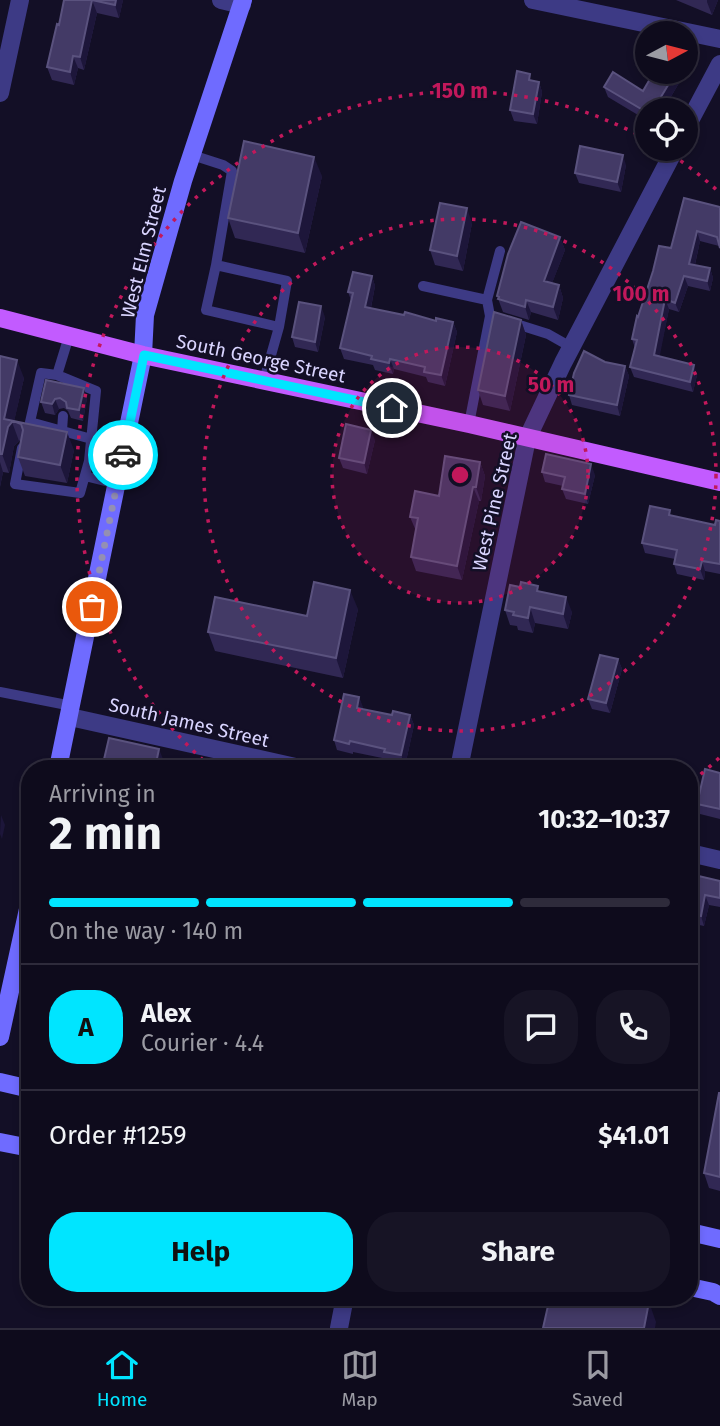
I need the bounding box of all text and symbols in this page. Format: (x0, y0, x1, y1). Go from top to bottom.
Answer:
north arrow (635, 21, 698, 84)
map controls (635, 21, 698, 161)
text: 150 m (432, 78, 488, 104)
button: locate (635, 98, 698, 161)
street label: West Elm Street (116, 184, 171, 320)
text: 100 m (612, 281, 670, 307)
street label: South George Street (174, 329, 348, 388)
text: 50 m (528, 372, 574, 398)
pin (362, 378, 422, 438)
icon: home (373, 389, 411, 427)
courier (88, 420, 158, 490)
street label: West Pine Street (467, 431, 522, 573)
icon: car (104, 436, 142, 474)
centre of rings (448, 463, 472, 487)
pin (62, 577, 122, 637)
icon: bag (73, 588, 111, 626)
street label: South James Street (107, 693, 271, 752)
text: Arriving in (49, 780, 156, 808)
text: 10:32–10:37 (538, 804, 670, 835)
text: 2 min (49, 806, 162, 861)
text: On the way · 140 m (49, 917, 243, 945)
button: chat (504, 990, 578, 1064)
button: phone (596, 990, 670, 1064)
text: Alex (141, 998, 191, 1029)
text: A (78, 1012, 94, 1043)
text: Courier · 4.4 (141, 1029, 264, 1057)
text: Order #1259 (49, 1120, 187, 1151)
text: $41.01 (598, 1120, 670, 1151)
button: Help (49, 1212, 353, 1292)
button: Share (367, 1212, 670, 1292)
tab: Home (97, 1346, 147, 1411)
tab: Map (341, 1346, 379, 1411)
tab: Saved (572, 1346, 623, 1411)

